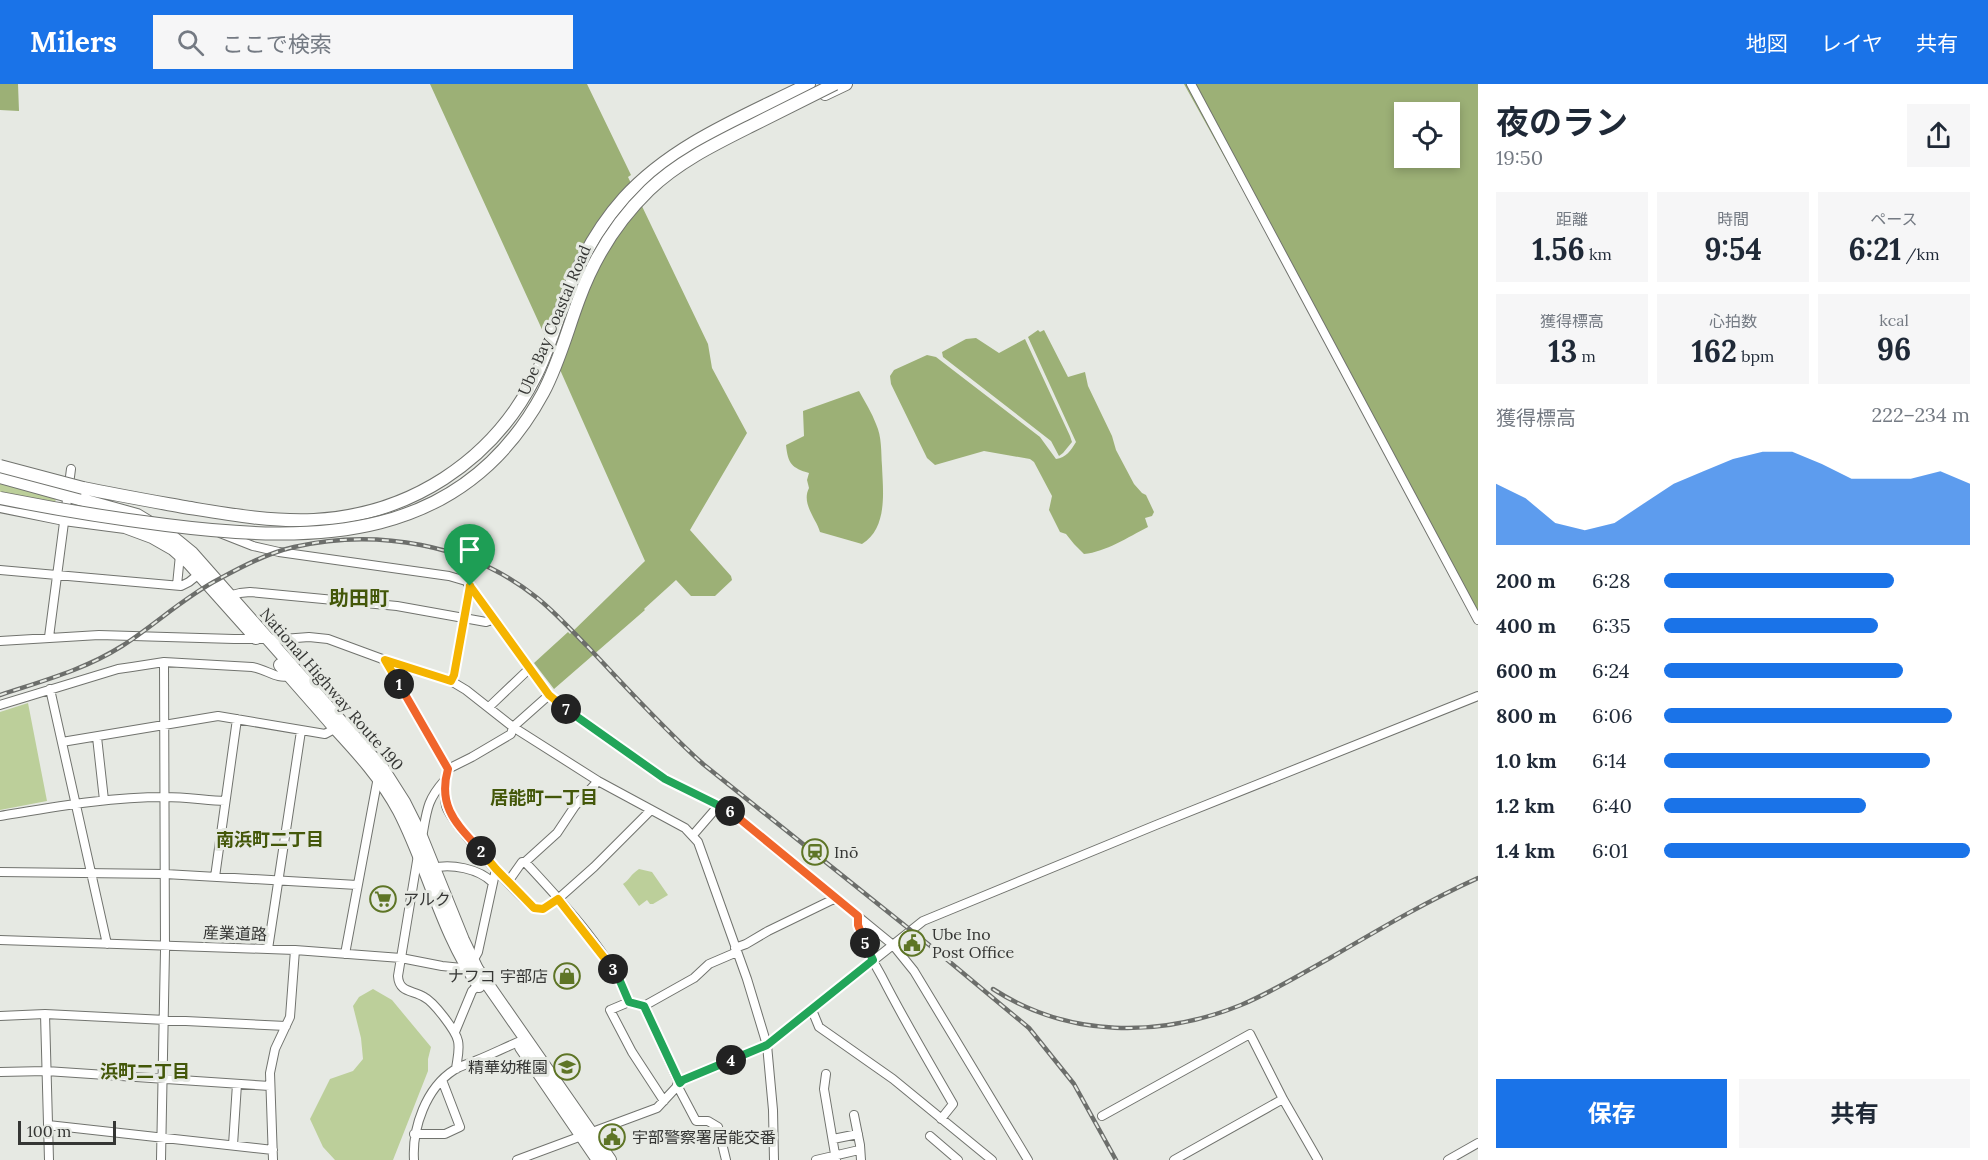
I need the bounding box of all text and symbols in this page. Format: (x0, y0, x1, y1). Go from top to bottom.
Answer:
search box (153, 15, 573, 69)
text: Milers (30, 24, 117, 60)
icon: search (174, 26, 207, 59)
text: ここで検索 (222, 30, 332, 58)
text: 地図 (1746, 30, 1788, 57)
text: レイヤ (1821, 30, 1883, 57)
text: 共有 (1916, 30, 1958, 57)
text: 夜のラン (1496, 101, 1628, 143)
map controls (1394, 102, 1460, 168)
button: locate (1394, 102, 1460, 168)
button: share (1907, 104, 1970, 167)
text: 19:50 (1496, 145, 1543, 170)
text: 距離 (1556, 209, 1588, 229)
text: 時間 (1717, 209, 1749, 229)
text: ペース (1870, 209, 1918, 229)
text: 1.56 (1532, 230, 1585, 268)
text: 9:54 (1704, 230, 1762, 268)
text: 6:21 (1848, 230, 1901, 268)
street label: Ube Bay Coastal Road (513, 241, 595, 398)
text: km (1585, 244, 1612, 264)
text: /km (1901, 244, 1940, 264)
text: kcal (1879, 310, 1909, 330)
text: 獲得標高 (1540, 311, 1604, 331)
text: 心拍数 (1709, 311, 1757, 331)
text: 96 (1877, 330, 1911, 368)
text: 13 (1548, 332, 1577, 370)
text: 162 (1692, 332, 1737, 370)
text: m (1577, 346, 1596, 366)
text: bpm (1737, 346, 1774, 366)
text: 222–234 m (1871, 402, 1970, 427)
text: 獲得標高 (1496, 405, 1576, 430)
pin (444, 524, 495, 586)
icon: arrive (453, 533, 486, 566)
text: 200 m (1496, 568, 1556, 593)
text: 6:28 (1592, 568, 1631, 593)
district label: 助田町 (329, 585, 389, 610)
street label: National Highway Route 190 (256, 604, 408, 774)
text: 400 m (1496, 613, 1556, 638)
text: 6:35 (1592, 613, 1631, 638)
text: 600 m (1496, 658, 1557, 683)
text: 6:24 (1592, 658, 1630, 683)
pin: 1 (384, 669, 414, 699)
pin: 7 (551, 694, 581, 724)
text: 7 (562, 699, 570, 719)
text: 800 m (1496, 703, 1557, 728)
text: 6:06 (1592, 703, 1633, 728)
text: 1.0 km (1496, 748, 1557, 773)
text: 6:14 (1592, 748, 1627, 773)
district label: 居能町一丁目 (490, 786, 598, 809)
text: 1.2 km (1496, 793, 1555, 818)
text: 6:40 (1592, 793, 1632, 818)
pin: 6 (715, 796, 745, 826)
text: 6 (725, 801, 735, 821)
district label: 南浜町二丁目 (216, 828, 324, 851)
pin: 2 (466, 836, 496, 866)
station icon: Inō (800, 837, 830, 867)
text: 1.4 km (1496, 838, 1555, 863)
text: 6:01 (1592, 838, 1628, 863)
text: 2 (477, 841, 485, 861)
place label: Inō (834, 842, 858, 862)
supermarket icon: アルク (368, 884, 398, 914)
place label: アルク (403, 889, 451, 909)
street label: 産業道路 (203, 922, 267, 944)
place label: Ube Ino Post Office (932, 924, 1014, 962)
pin: 5 (850, 928, 880, 958)
public building icon: Ube Ino Post Office (897, 928, 927, 958)
text: 5 (861, 933, 869, 953)
pin: 3 (598, 954, 628, 984)
text: 3 (609, 959, 617, 979)
shop icon: ナフコ 宇部店 (552, 961, 582, 991)
place label: ナフコ 宇部店 (448, 966, 548, 986)
pin: 4 (716, 1045, 746, 1075)
text: 4 (727, 1050, 735, 1070)
school or university icon: 精華幼稚園 (552, 1052, 582, 1082)
place label: 精華幼稚園 (468, 1057, 548, 1077)
district label: 浜町二丁目 (100, 1060, 190, 1083)
button: 保存 (1496, 1079, 1727, 1148)
button: 共有 (1739, 1079, 1970, 1148)
scale bar (18, 1118, 116, 1146)
text: 100 m (27, 1121, 71, 1141)
public building icon: 宇部警察署居能交番 (597, 1122, 627, 1152)
place label: 宇部警察署居能交番 (632, 1127, 776, 1147)

